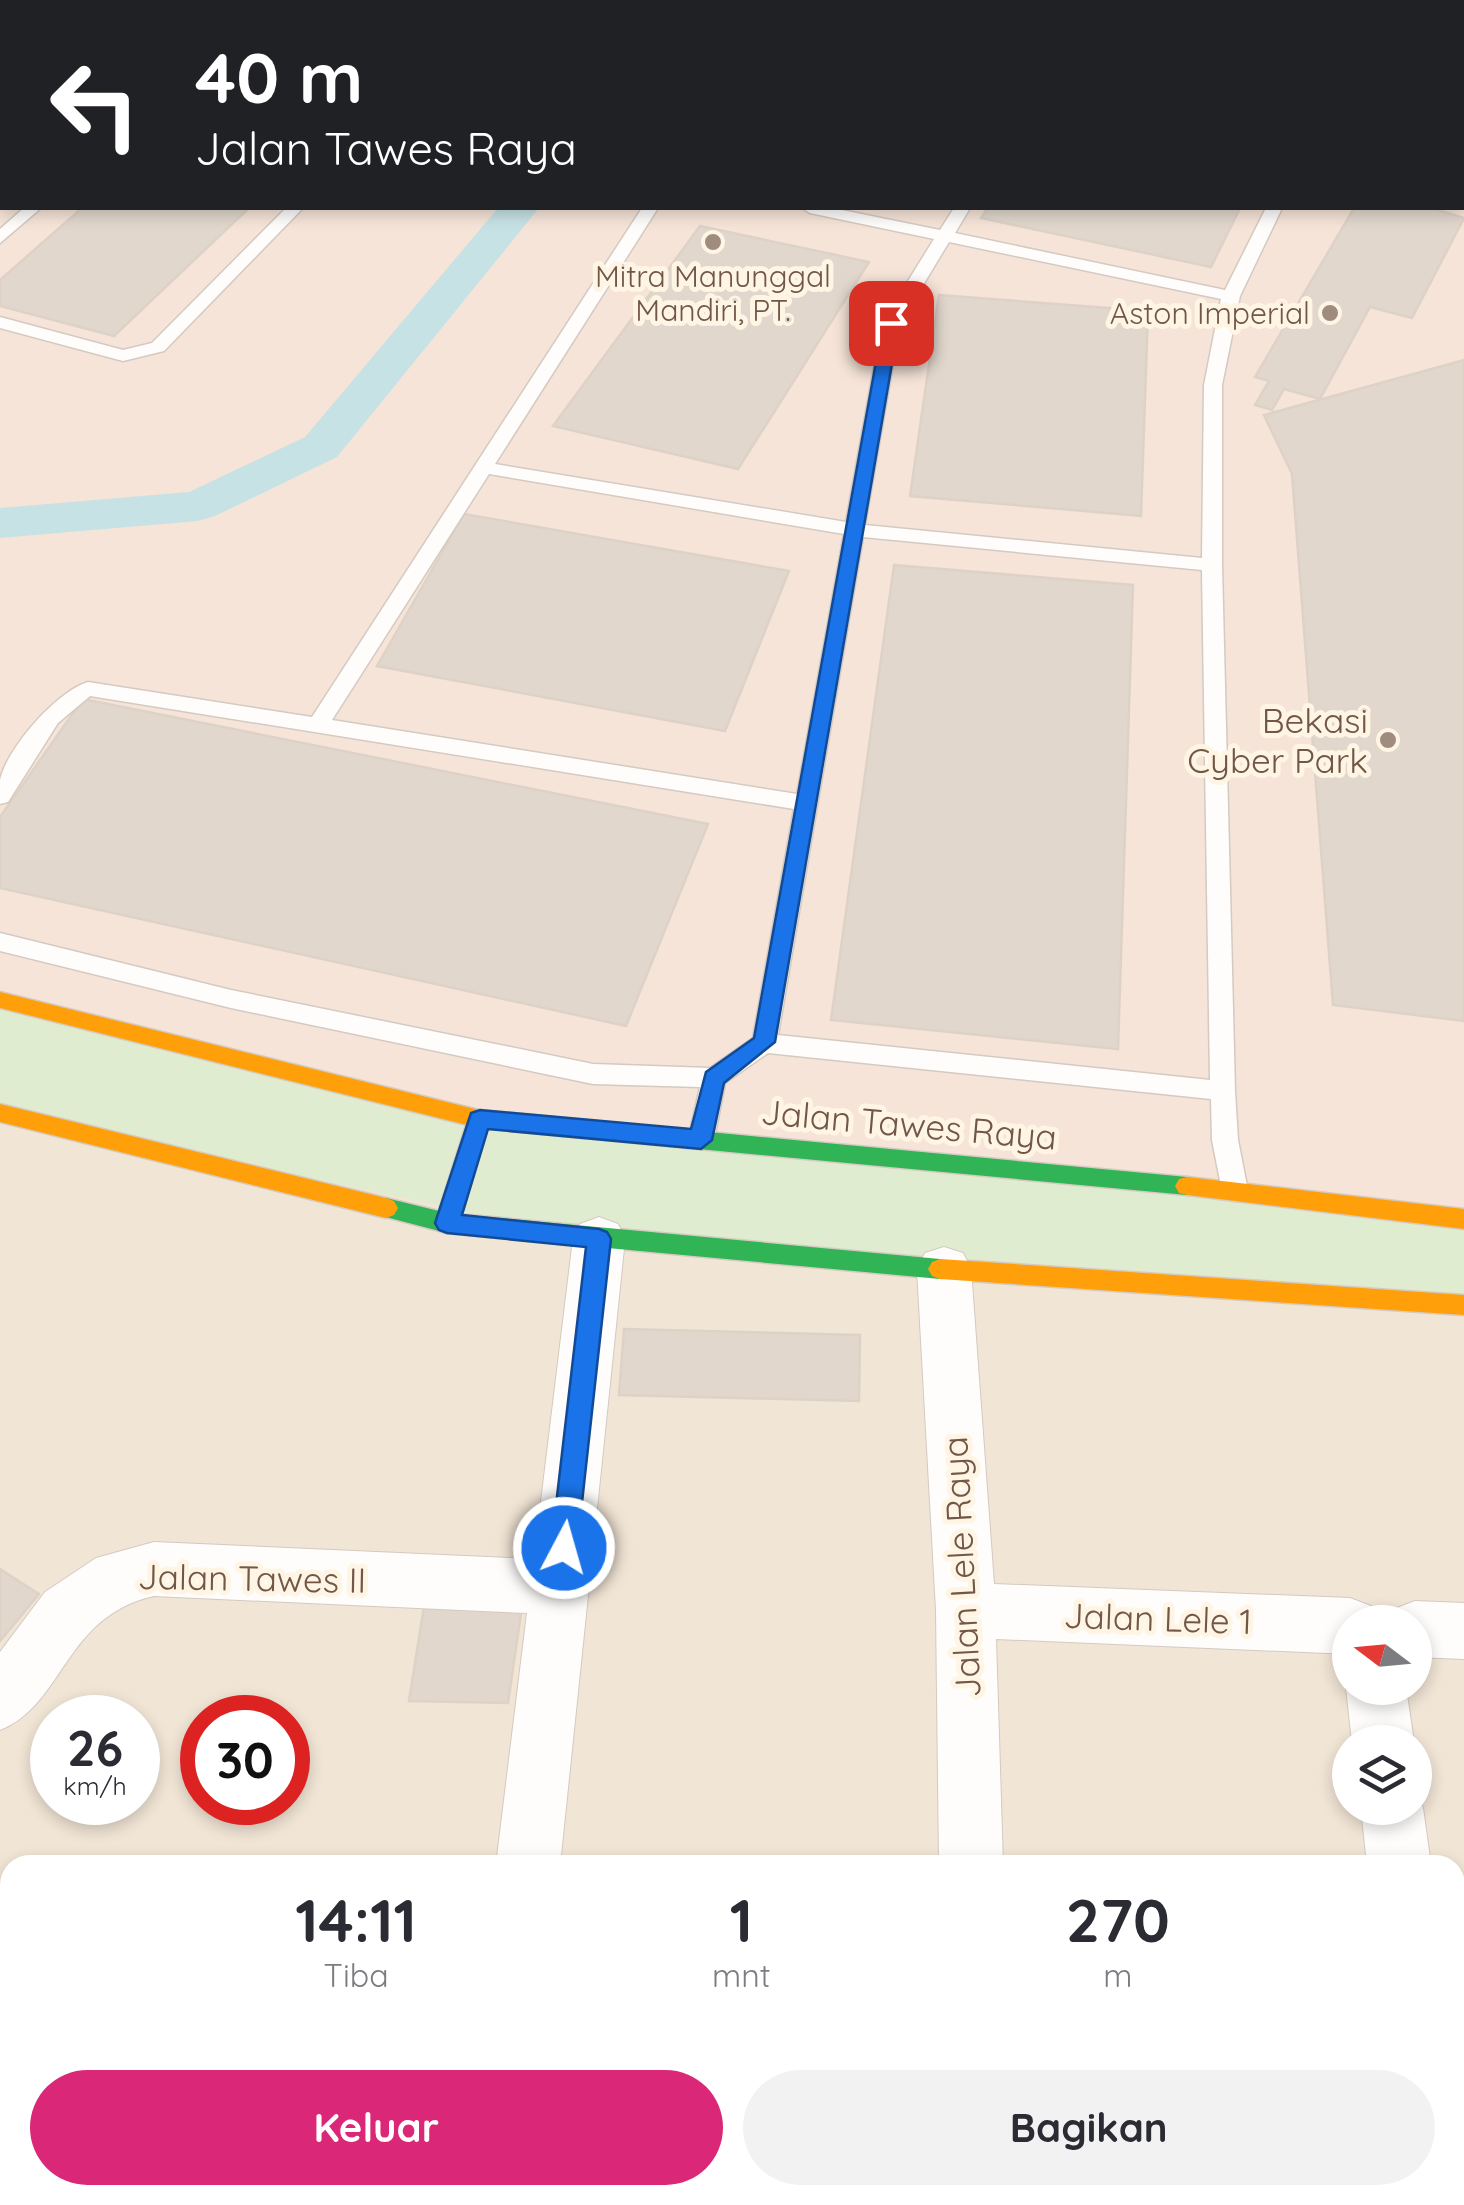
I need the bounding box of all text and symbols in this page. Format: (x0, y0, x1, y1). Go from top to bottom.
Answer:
text: 40 m (195, 33, 363, 121)
icon: left (30, 40, 160, 170)
text: Jalan Tawes Raya (195, 120, 577, 176)
marker: Mitra Manunggal Mandiri, PT. (702, 231, 724, 253)
place label: Mitra Manunggal Mandiri, PT. (595, 257, 831, 329)
pin (849, 281, 934, 366)
place label: Aston Imperial (1110, 294, 1310, 332)
icon: arrive (864, 296, 919, 351)
marker: Aston Imperial (1319, 302, 1341, 324)
place label: Bekasi Cyber Park (1187, 698, 1368, 782)
marker: Bekasi Cyber Park (1377, 729, 1399, 751)
street label: Jalan Tawes Raya (759, 1089, 1059, 1159)
street label: Jalan Lele Raya (932, 1435, 990, 1699)
position arrow (512, 1496, 616, 1600)
street label: Jalan Tawes II (137, 1554, 367, 1602)
street label: Jalan Lele 1 (1063, 1593, 1253, 1643)
north arrow (1332, 1605, 1432, 1705)
map controls (1332, 1605, 1432, 1825)
speed limit sign: 30 (180, 1695, 310, 1825)
text: 26 (67, 1716, 123, 1779)
button: layers (1332, 1725, 1432, 1825)
text: km/h (63, 1770, 127, 1801)
text: 14:11 (295, 1882, 417, 1957)
text: 1 (730, 1882, 753, 1957)
text: 270 (1066, 1882, 1170, 1957)
text: Tiba (324, 1955, 389, 1995)
text: mnt (712, 1955, 771, 1995)
text: m (1103, 1955, 1132, 1995)
button: Keluar (30, 2070, 723, 2185)
button: Bagikan (743, 2070, 1435, 2185)

